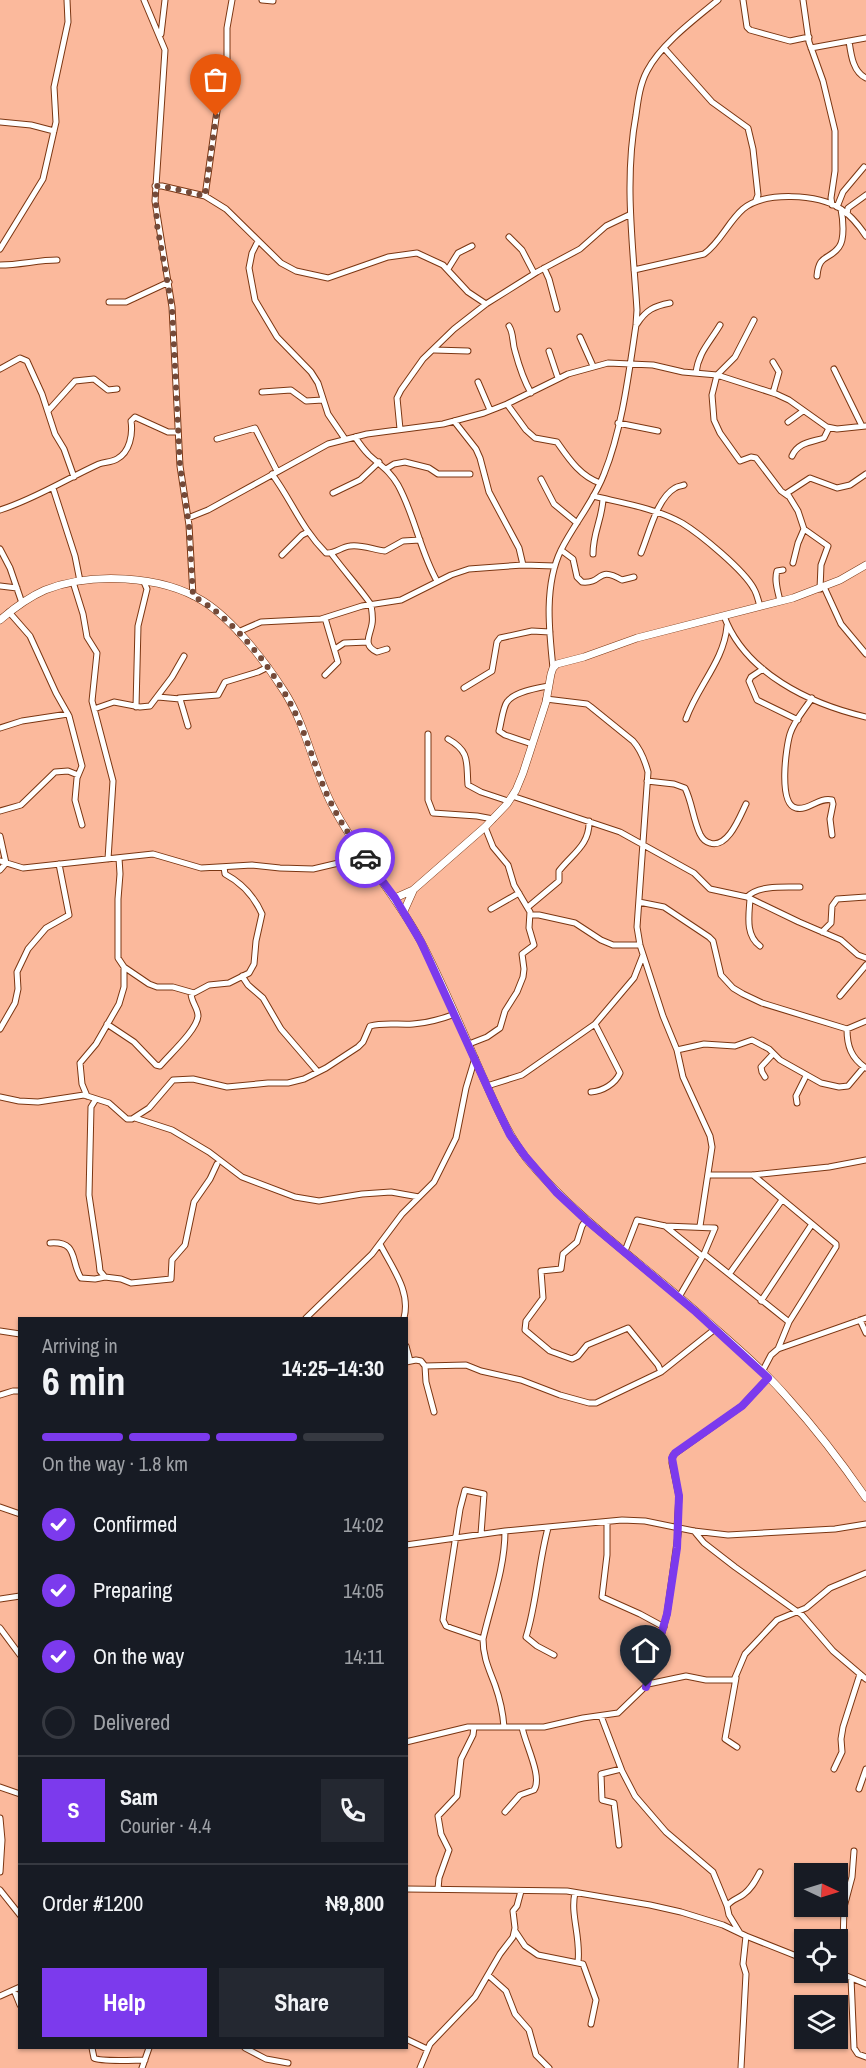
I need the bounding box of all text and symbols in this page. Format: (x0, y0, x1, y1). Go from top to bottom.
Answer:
pin (190, 54, 241, 116)
icon: bag (199, 63, 232, 96)
courier (335, 828, 395, 888)
icon: car (349, 842, 382, 875)
text: Arriving in (42, 1332, 118, 1359)
text: 14:25–14:30 (282, 1353, 384, 1383)
text: 6 min (42, 1355, 126, 1407)
text: On the way · 1.8 km (42, 1450, 188, 1477)
icon: check (42, 1508, 75, 1541)
text: Confirmed (93, 1509, 177, 1539)
text: 14:02 (343, 1511, 384, 1538)
icon: check (42, 1574, 75, 1607)
text: Preparing (93, 1575, 172, 1605)
text: 14:05 (343, 1577, 384, 1604)
pin (620, 1625, 671, 1687)
icon: home (629, 1634, 662, 1667)
icon: check (42, 1640, 75, 1673)
text: On the way (93, 1641, 184, 1671)
text: 14:11 (344, 1643, 384, 1670)
text: Delivered (93, 1707, 170, 1737)
button: phone (321, 1779, 384, 1842)
text: Sam (120, 1782, 158, 1812)
text: S (67, 1795, 80, 1825)
text: Courier · 4.4 (120, 1812, 211, 1839)
north arrow (794, 1863, 848, 1917)
map controls (794, 1863, 848, 2049)
text: Order #1200 (42, 1888, 143, 1918)
text: ₦9,800 (326, 1888, 384, 1918)
button: locate (794, 1929, 848, 1983)
button: Help (42, 1968, 207, 2037)
button: Share (219, 1968, 384, 2037)
button: layers (794, 1995, 848, 2049)

